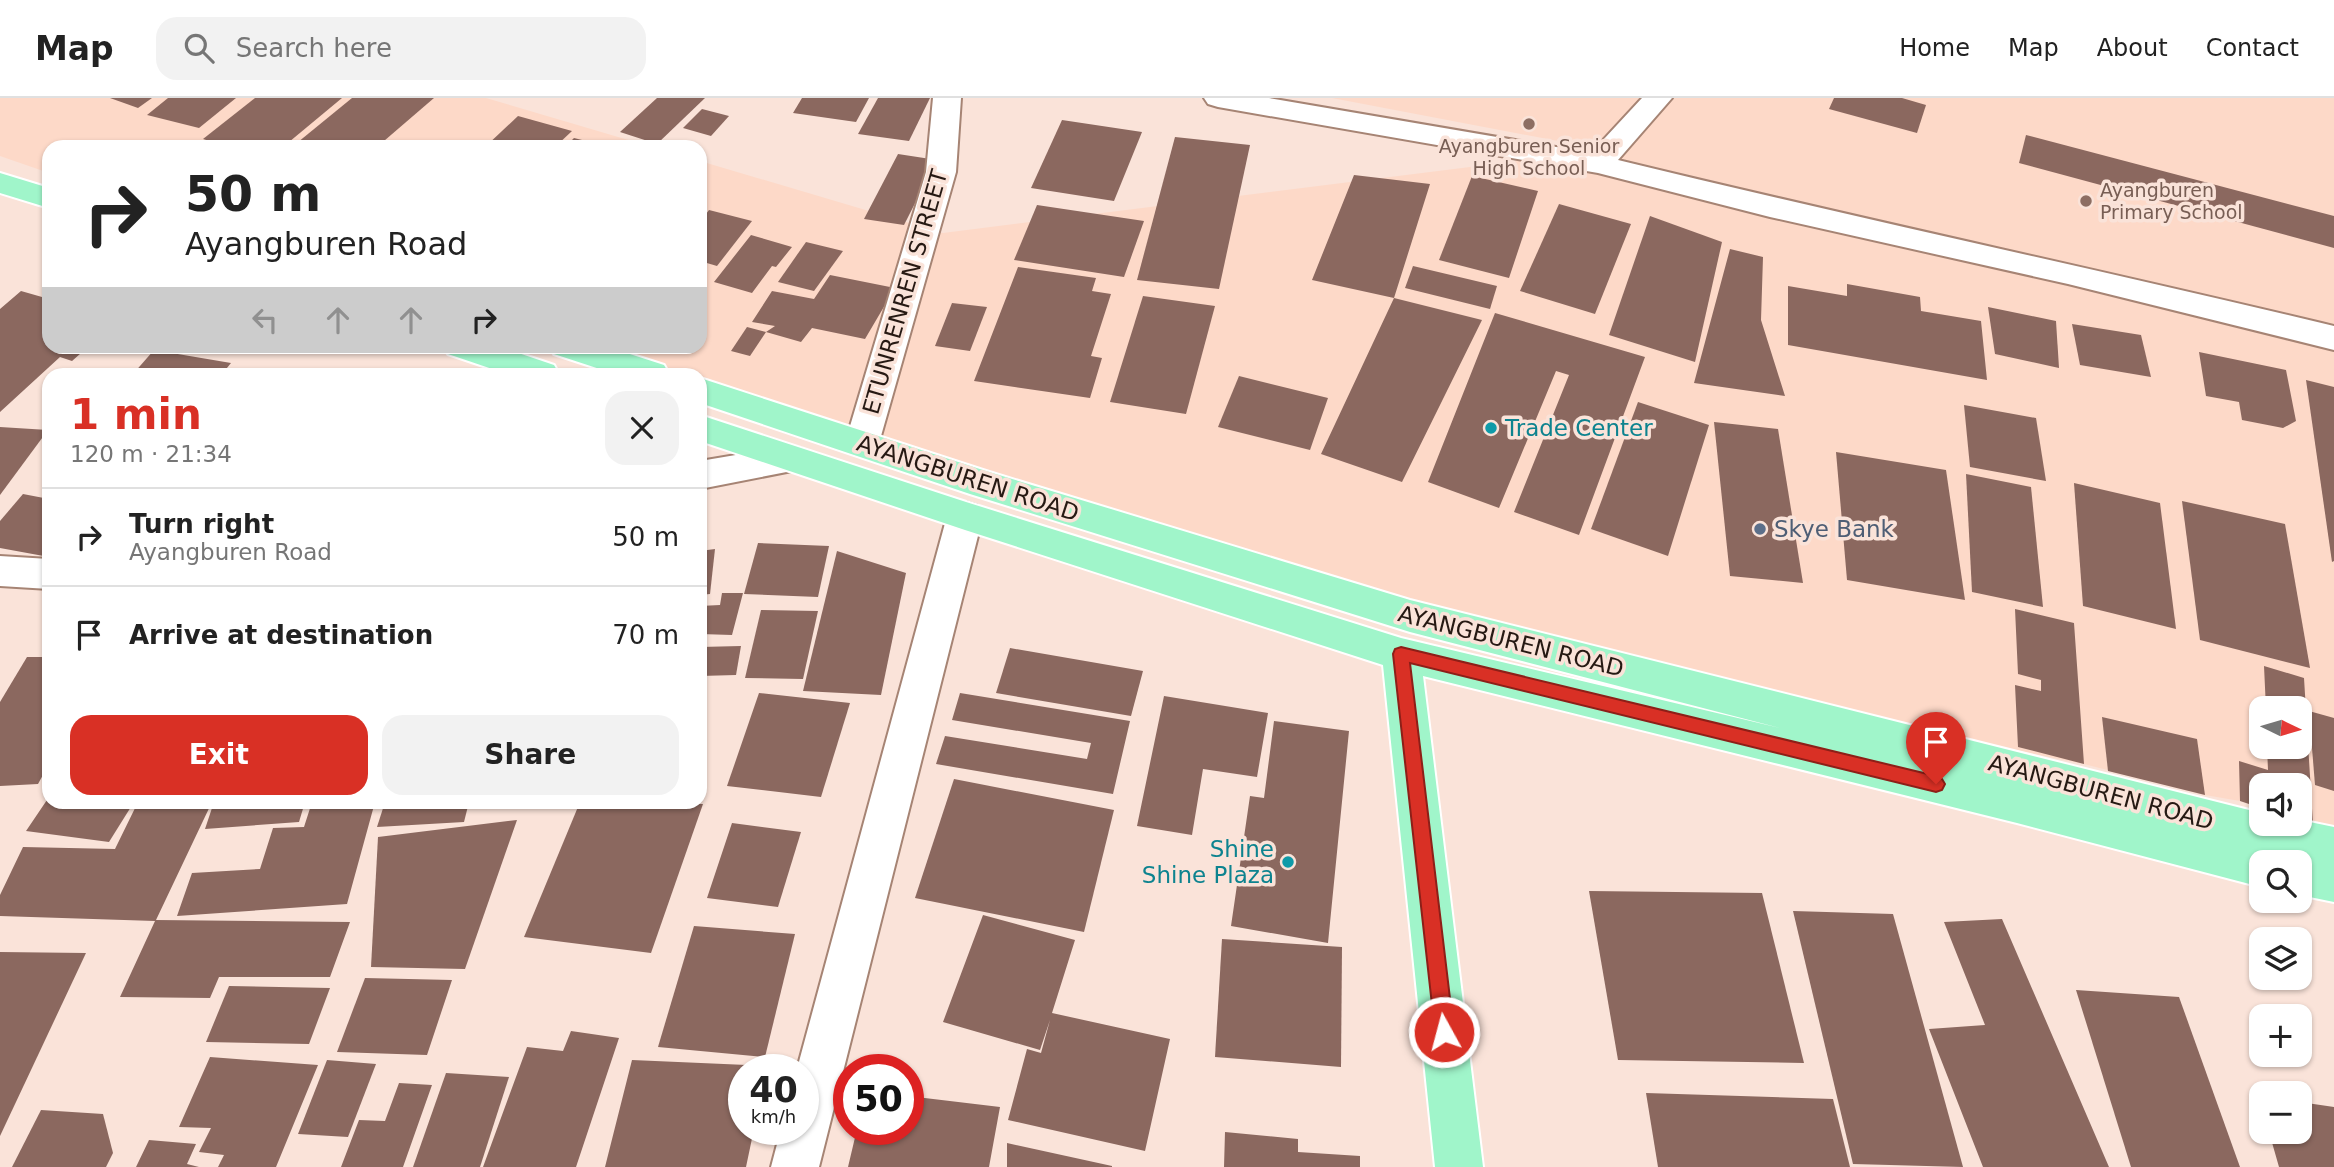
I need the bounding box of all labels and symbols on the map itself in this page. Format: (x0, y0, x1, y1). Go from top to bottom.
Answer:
marker: Ayangburen Senior High School (1521, 116, 1537, 132)
place label: Ayangburen Senior High School (1439, 135, 1619, 179)
street label: ETUNRENREN STREET (858, 166, 953, 417)
place label: Ayangburen Primary School (2100, 179, 2243, 223)
marker: Ayangburen Primary School (2078, 193, 2094, 209)
place label: Trade Center (1504, 415, 1653, 441)
marker: Trade Center (1483, 420, 1499, 436)
street label: AYANGBUREN ROAD (854, 430, 1082, 526)
place label: Skye Bank (1774, 516, 1895, 542)
marker: Skye Bank (1752, 521, 1768, 537)
street label: AYANGBUREN ROAD (1395, 600, 1627, 682)
north arrow (2249, 696, 2312, 760)
pin (1906, 712, 1966, 784)
street label: AYANGBUREN ROAD (1986, 749, 2216, 835)
place label: Shine Shine Plaza (1142, 836, 1274, 888)
marker: Shine Shine Plaza (1280, 854, 1296, 870)
position arrow (1407, 995, 1481, 1069)
speed limit sign: 50 (833, 1054, 924, 1145)

